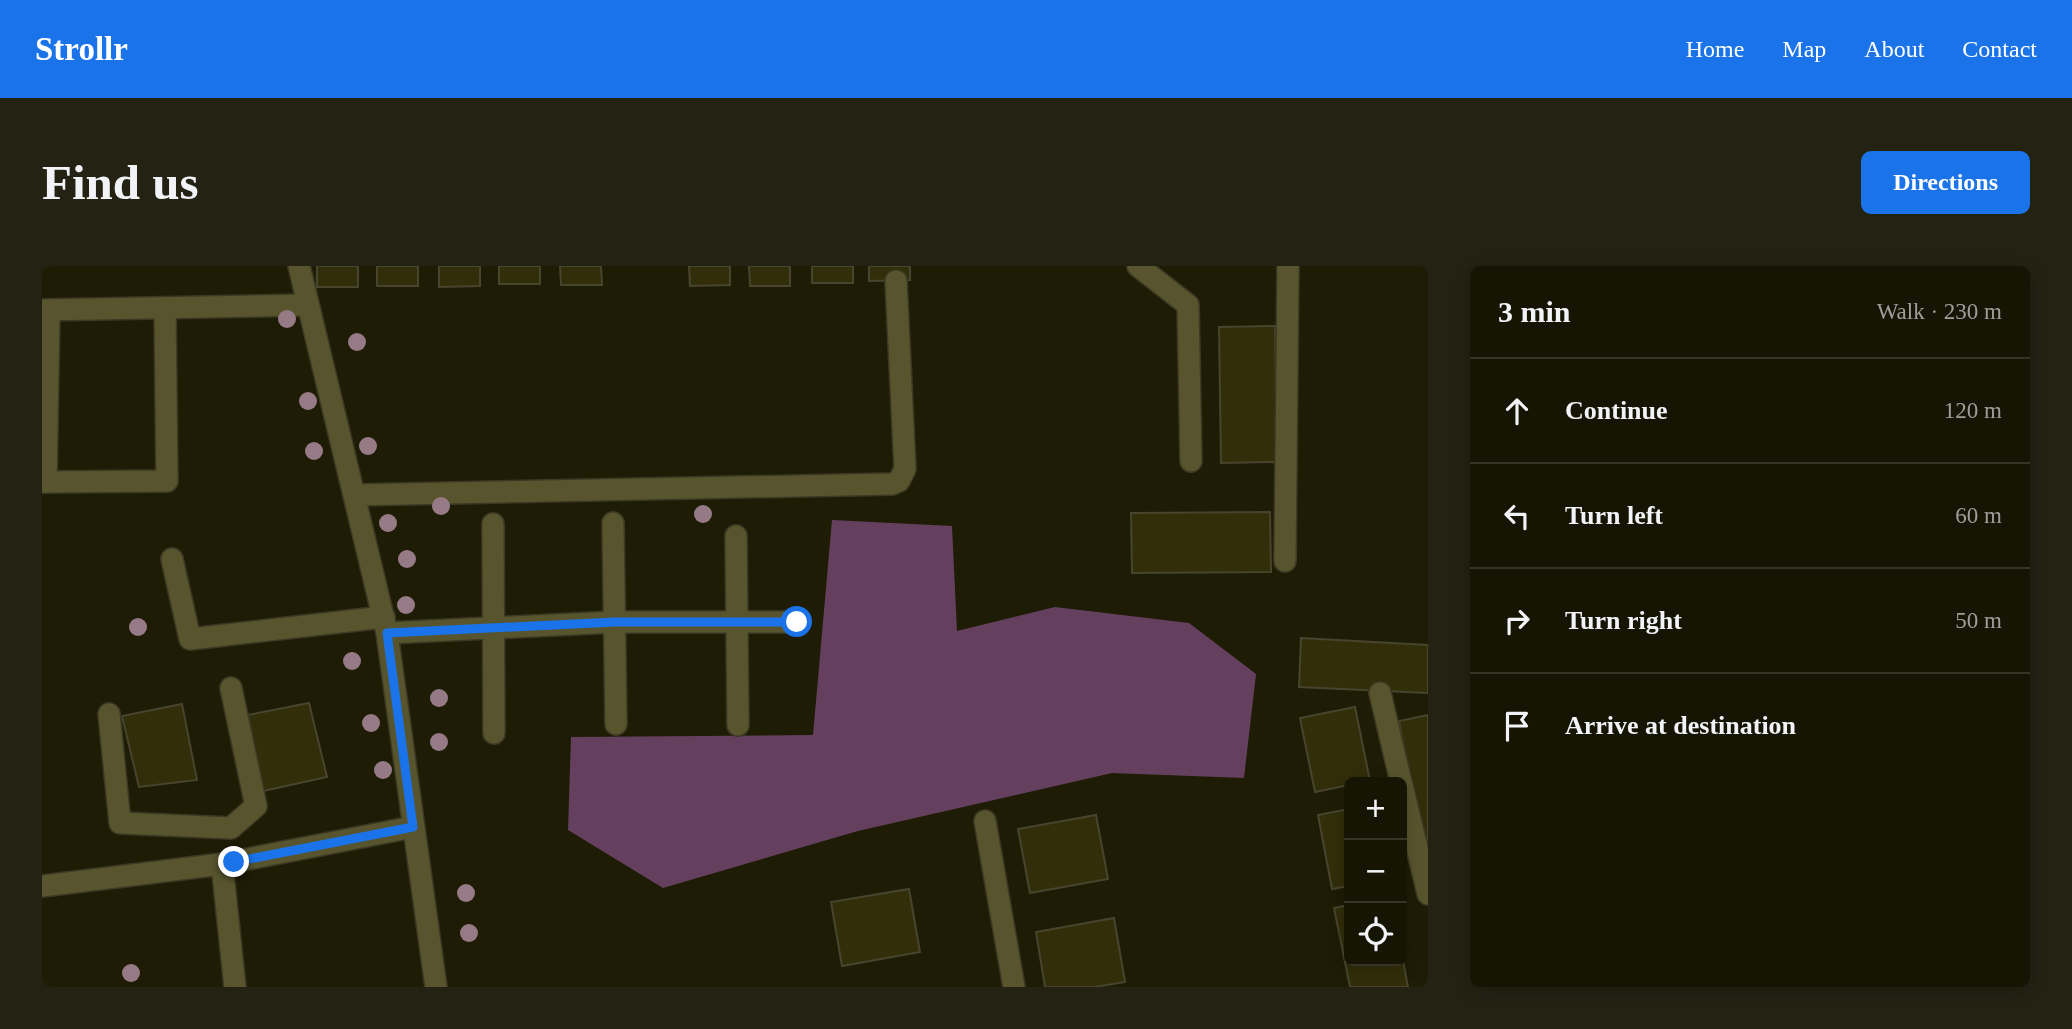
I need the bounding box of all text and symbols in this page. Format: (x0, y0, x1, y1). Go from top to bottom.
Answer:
text: Strollr (35, 31, 128, 67)
text: Home (1686, 36, 1744, 62)
text: Map (1782, 36, 1826, 62)
text: About (1864, 36, 1924, 62)
text: Contact (1962, 36, 2037, 62)
button: Directions (1861, 151, 2030, 214)
text: Find us (42, 155, 199, 210)
text: 3 min (1498, 295, 1571, 328)
text: Walk · 230 m (1877, 299, 2002, 324)
icon: ahead (1498, 392, 1536, 430)
text: Continue (1565, 396, 1668, 425)
text: 120 m (1944, 398, 2002, 423)
icon: left (1498, 497, 1536, 535)
text: Turn left (1565, 501, 1663, 530)
text: 60 m (1955, 503, 2002, 528)
icon: right (1498, 602, 1536, 640)
route start (781, 606, 812, 637)
text: Turn right (1565, 606, 1682, 635)
text: 50 m (1955, 608, 2002, 633)
icon: arrive (1498, 707, 1536, 745)
text: Arrive at destination (1565, 711, 1796, 740)
map controls (1344, 777, 1407, 966)
button: + (1344, 777, 1407, 840)
button: − (1344, 840, 1407, 903)
route end (218, 846, 249, 877)
button: locate (1344, 903, 1407, 966)

